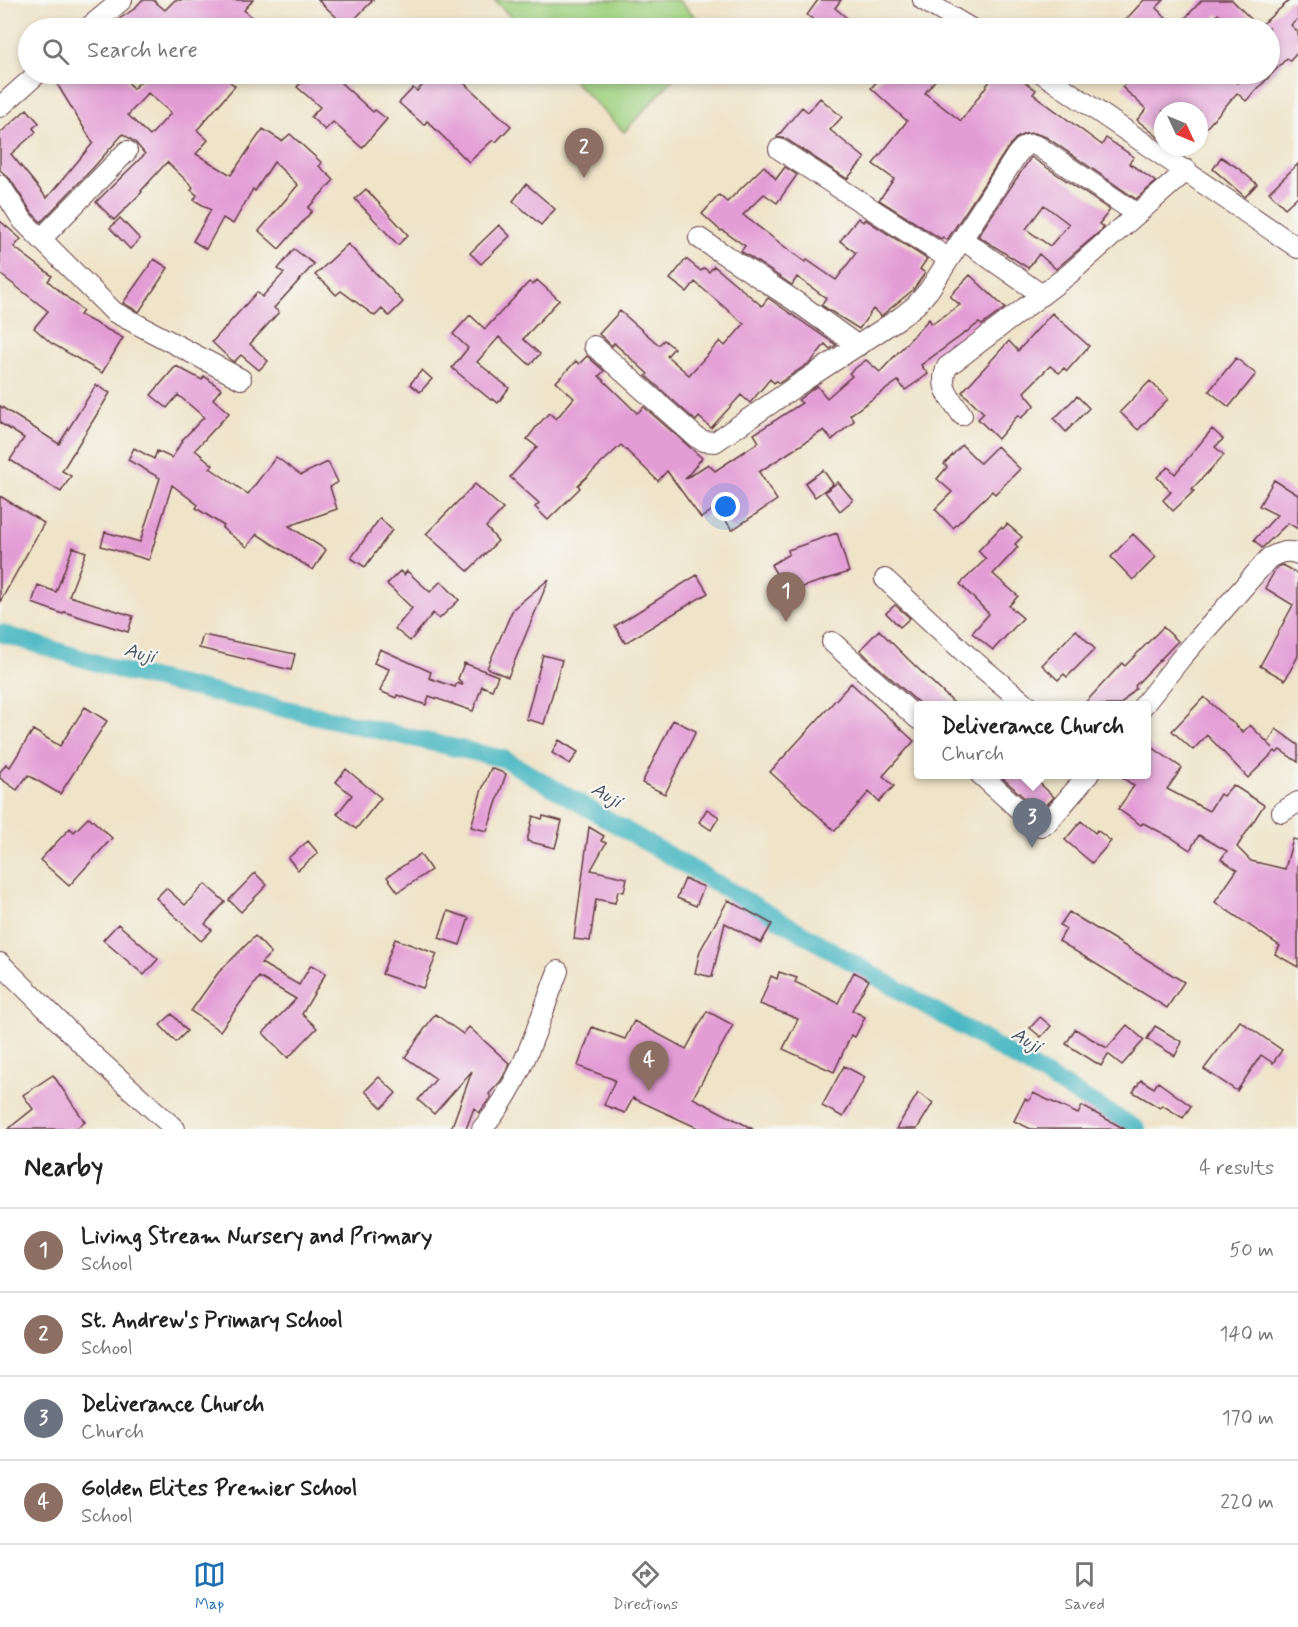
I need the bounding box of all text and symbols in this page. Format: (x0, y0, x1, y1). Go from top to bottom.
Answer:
search box (18, 18, 1280, 84)
icon: search (39, 35, 72, 68)
text: Search here (87, 37, 198, 65)
north arrow (1154, 102, 1208, 156)
pin: 2 (564, 128, 604, 178)
your location (711, 492, 740, 521)
pin: 1 (766, 572, 806, 622)
water label: Auji (121, 636, 160, 671)
popup (914, 701, 1151, 779)
text: Deliverance Church (941, 713, 1124, 741)
text: Church (941, 741, 1004, 768)
water label: Auji (586, 776, 629, 816)
pin: 3 (1012, 798, 1052, 848)
water label: Auji (1006, 1021, 1049, 1061)
pin: 4 (630, 1042, 668, 1091)
text: Nearby (24, 1151, 103, 1185)
text: 4 results (1199, 1155, 1274, 1182)
text: Living Stream Nursery and Primary (81, 1223, 432, 1251)
text: 1 (39, 1237, 48, 1264)
text: 50 m (1229, 1237, 1274, 1264)
text: School (81, 1251, 133, 1278)
text: St. Andrew's Primary School (81, 1307, 343, 1335)
text: 2 (39, 1321, 48, 1348)
text: 140 m (1220, 1321, 1274, 1348)
text: School (81, 1335, 133, 1362)
text: Deliverance Church (81, 1391, 264, 1419)
text: 3 (39, 1405, 48, 1432)
text: 170 m (1222, 1405, 1274, 1432)
text: Church (81, 1419, 144, 1446)
text: Golden Elites Premier School (81, 1475, 357, 1503)
text: 4 (38, 1489, 49, 1516)
text: 220 m (1220, 1489, 1274, 1516)
text: School (81, 1503, 133, 1530)
tab: Map (193, 1558, 226, 1615)
tab: Directions (612, 1558, 678, 1615)
tab: Saved (1064, 1558, 1105, 1615)

